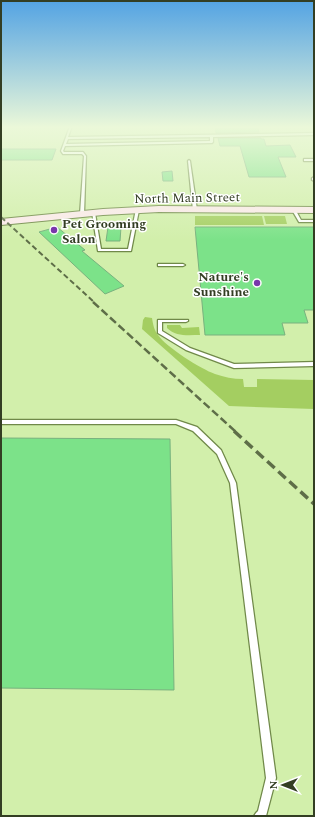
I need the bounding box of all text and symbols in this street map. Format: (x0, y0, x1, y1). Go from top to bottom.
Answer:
street label: North Main Street (134, 187, 240, 209)
place label: Pet Grooming Salon (62, 214, 146, 249)
marker: Pet Grooming Salon (49, 225, 59, 235)
place label: Nature's Sunshine (193, 267, 249, 302)
marker: Nature's Sunshine (252, 278, 262, 288)
north arrow (263, 765, 303, 805)
text: N (265, 780, 282, 789)

